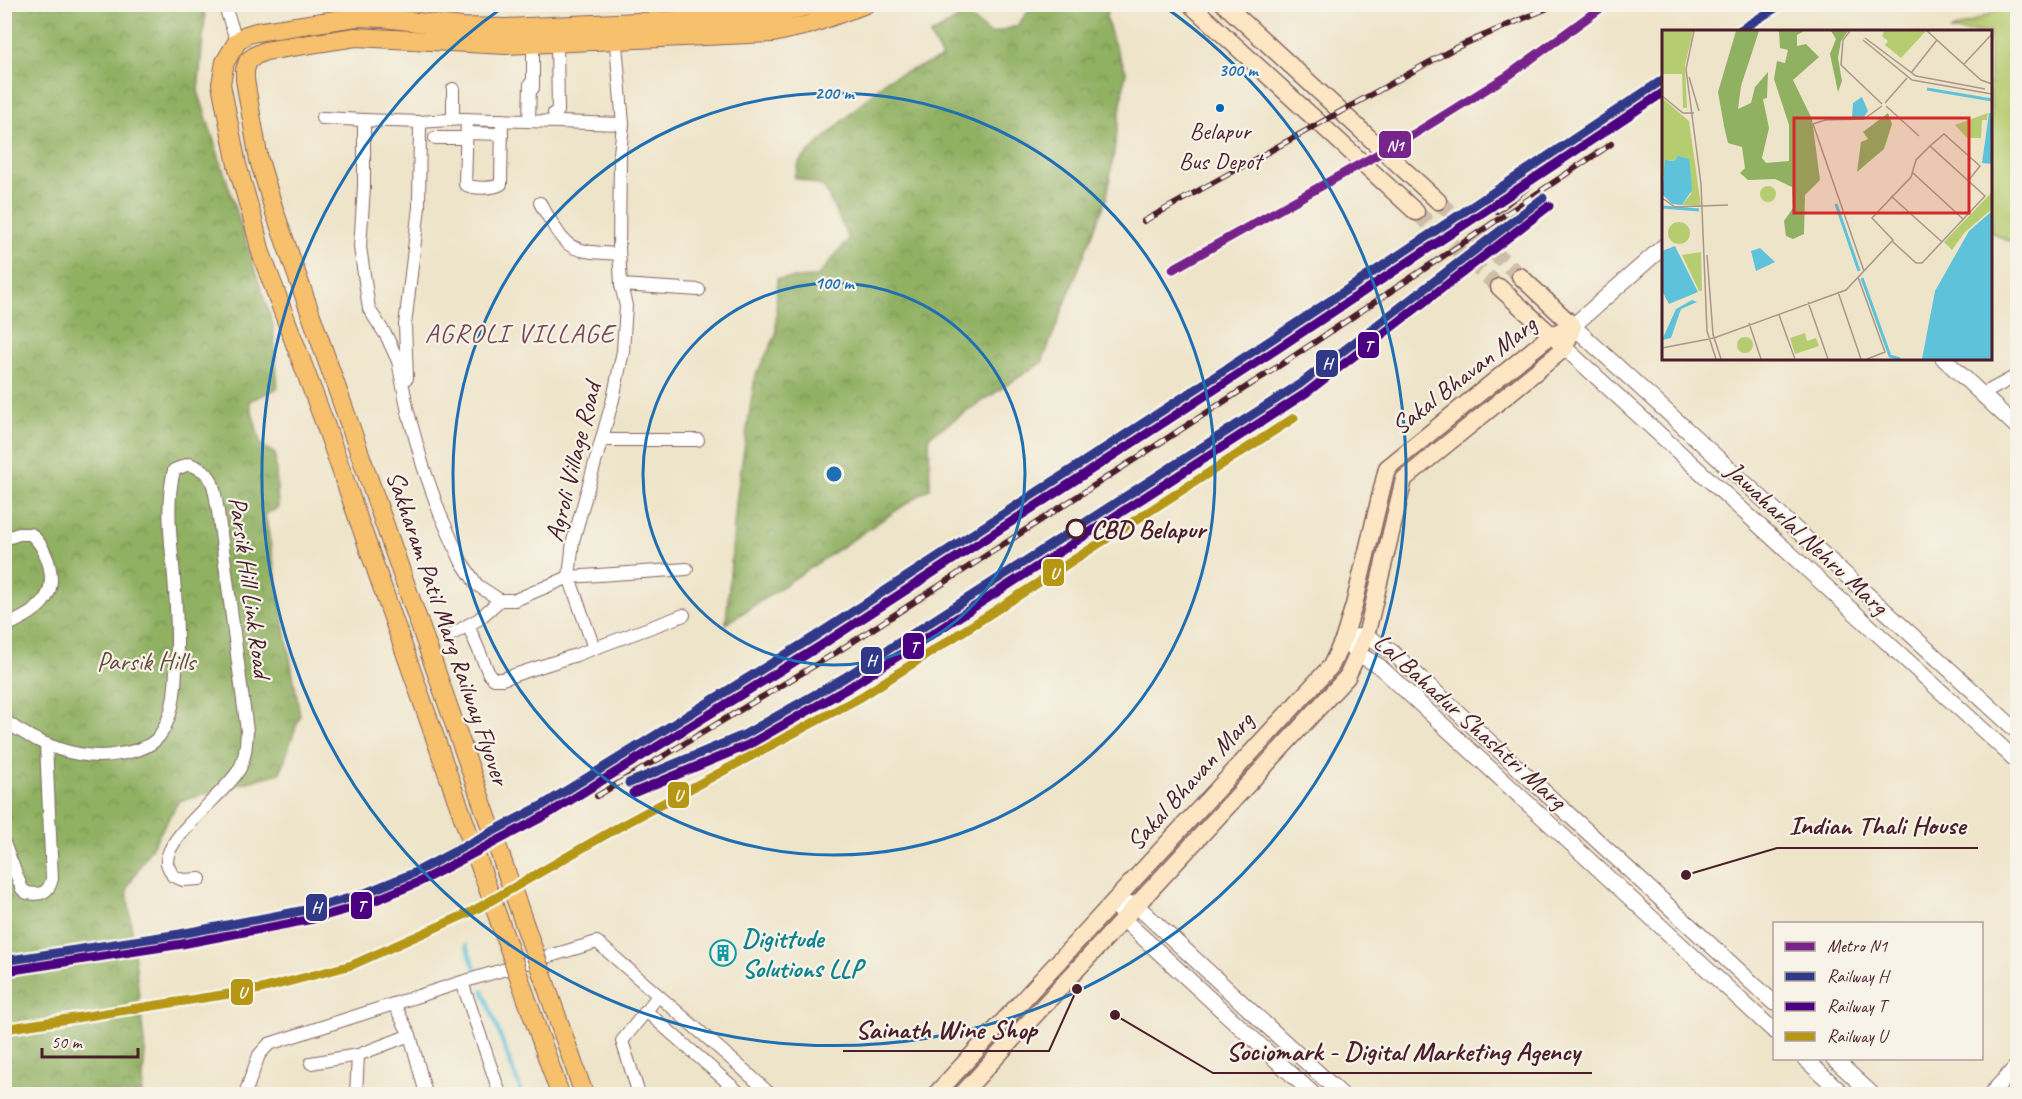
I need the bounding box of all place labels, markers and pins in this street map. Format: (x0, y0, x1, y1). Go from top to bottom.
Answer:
marker: Belapur Bus Depot (1214, 102, 1226, 114)
place label: Belapur Bus Depot (1179, 116, 1264, 176)
centre of rings (824, 464, 844, 484)
place label: CBD Belapur (1091, 513, 1208, 546)
marker: CBD Belapur (1066, 519, 1086, 539)
callout: Indian Thali House (1777, 803, 1978, 848)
place label: Digittude Solutions LLP (742, 922, 866, 985)
building icon: Digittude Solutions LLP (708, 938, 738, 968)
callout: Sainath Wine Shop (843, 1006, 1049, 1051)
callout: Sociomark - Digital Marketing Agency (1213, 1028, 1592, 1073)

